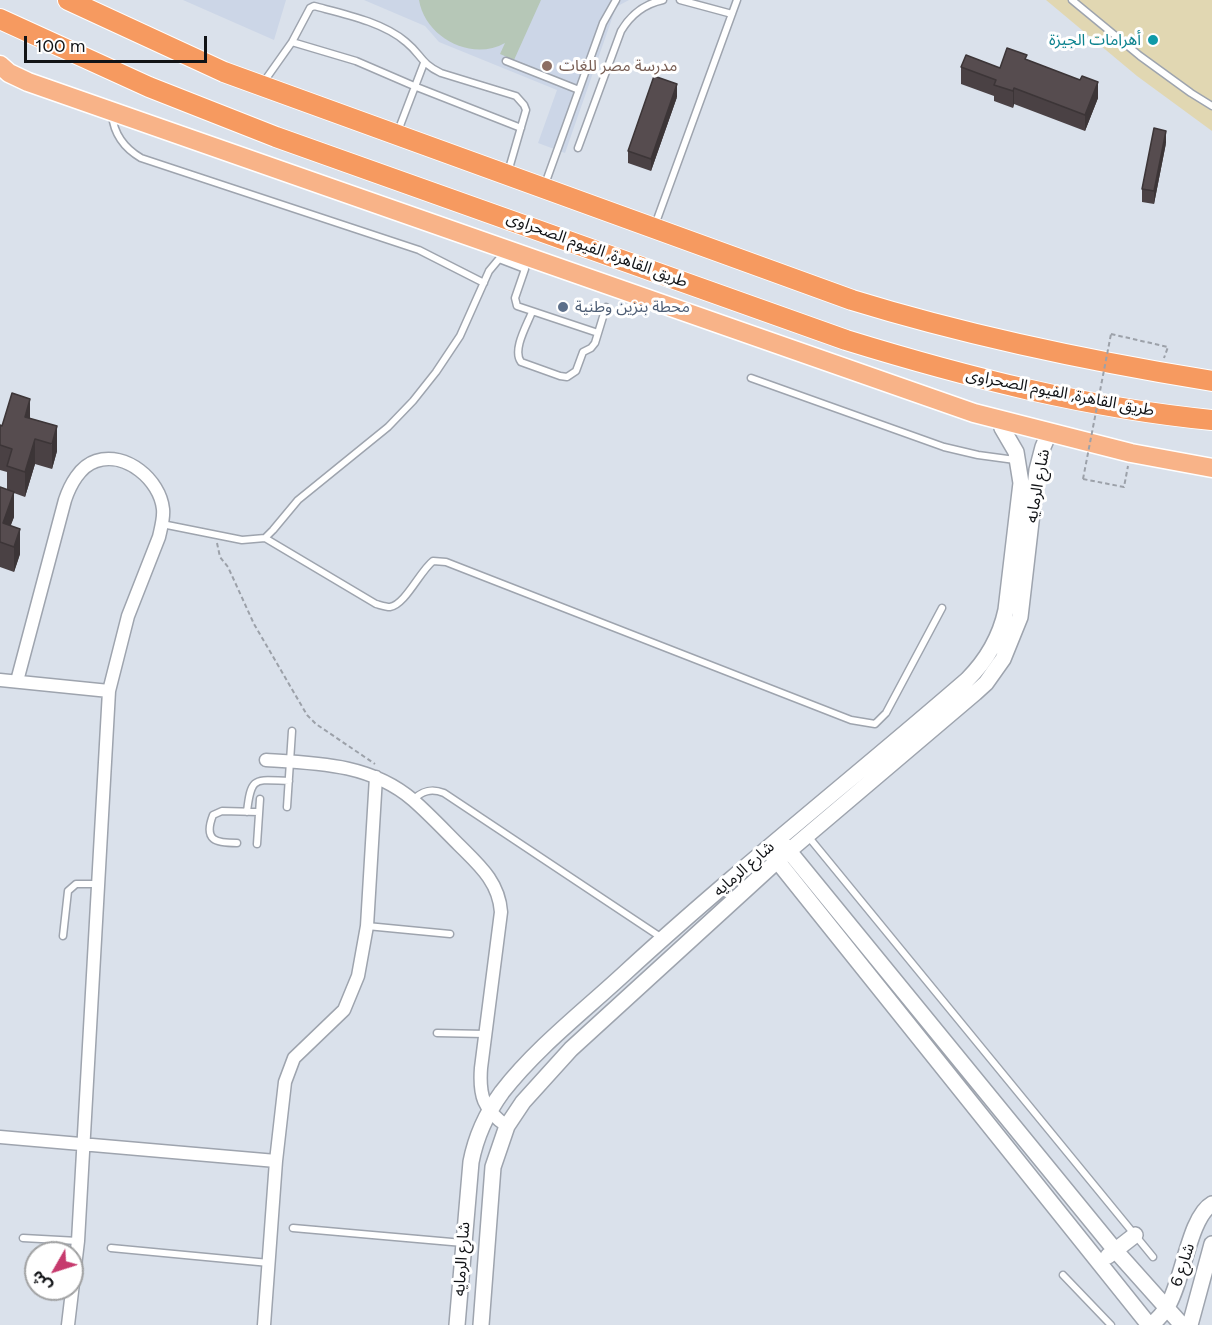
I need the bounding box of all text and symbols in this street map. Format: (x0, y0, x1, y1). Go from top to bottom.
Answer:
scale bar (27, 24, 210, 62)
place label: أهرامات الجيزة (1049, 30, 1141, 50)
marker: أهرامات الجيزة (1146, 33, 1160, 47)
text: 100 m (35, 35, 85, 57)
place label: مدرسة مصر للغات (559, 56, 677, 76)
marker: مدرسة مصر للغات (540, 59, 554, 73)
street label: طريق القاهرة, الفيوم الصحراوى (504, 208, 690, 292)
place label: محطة بنزين وطنية (575, 297, 690, 317)
marker: محطة بنزين وطنية (556, 300, 570, 314)
street label: طريق القاهرة, الفيوم الصحراوى (964, 365, 1156, 421)
street label: شارع الرمايه (1022, 448, 1054, 524)
street label: شارع الرمايه (710, 837, 778, 901)
street label: شارع الرمايه (450, 1221, 474, 1297)
north arrow (24, 1241, 84, 1301)
street label: شارع 6 (1167, 1241, 1199, 1289)
text: ش (27, 1267, 55, 1296)

